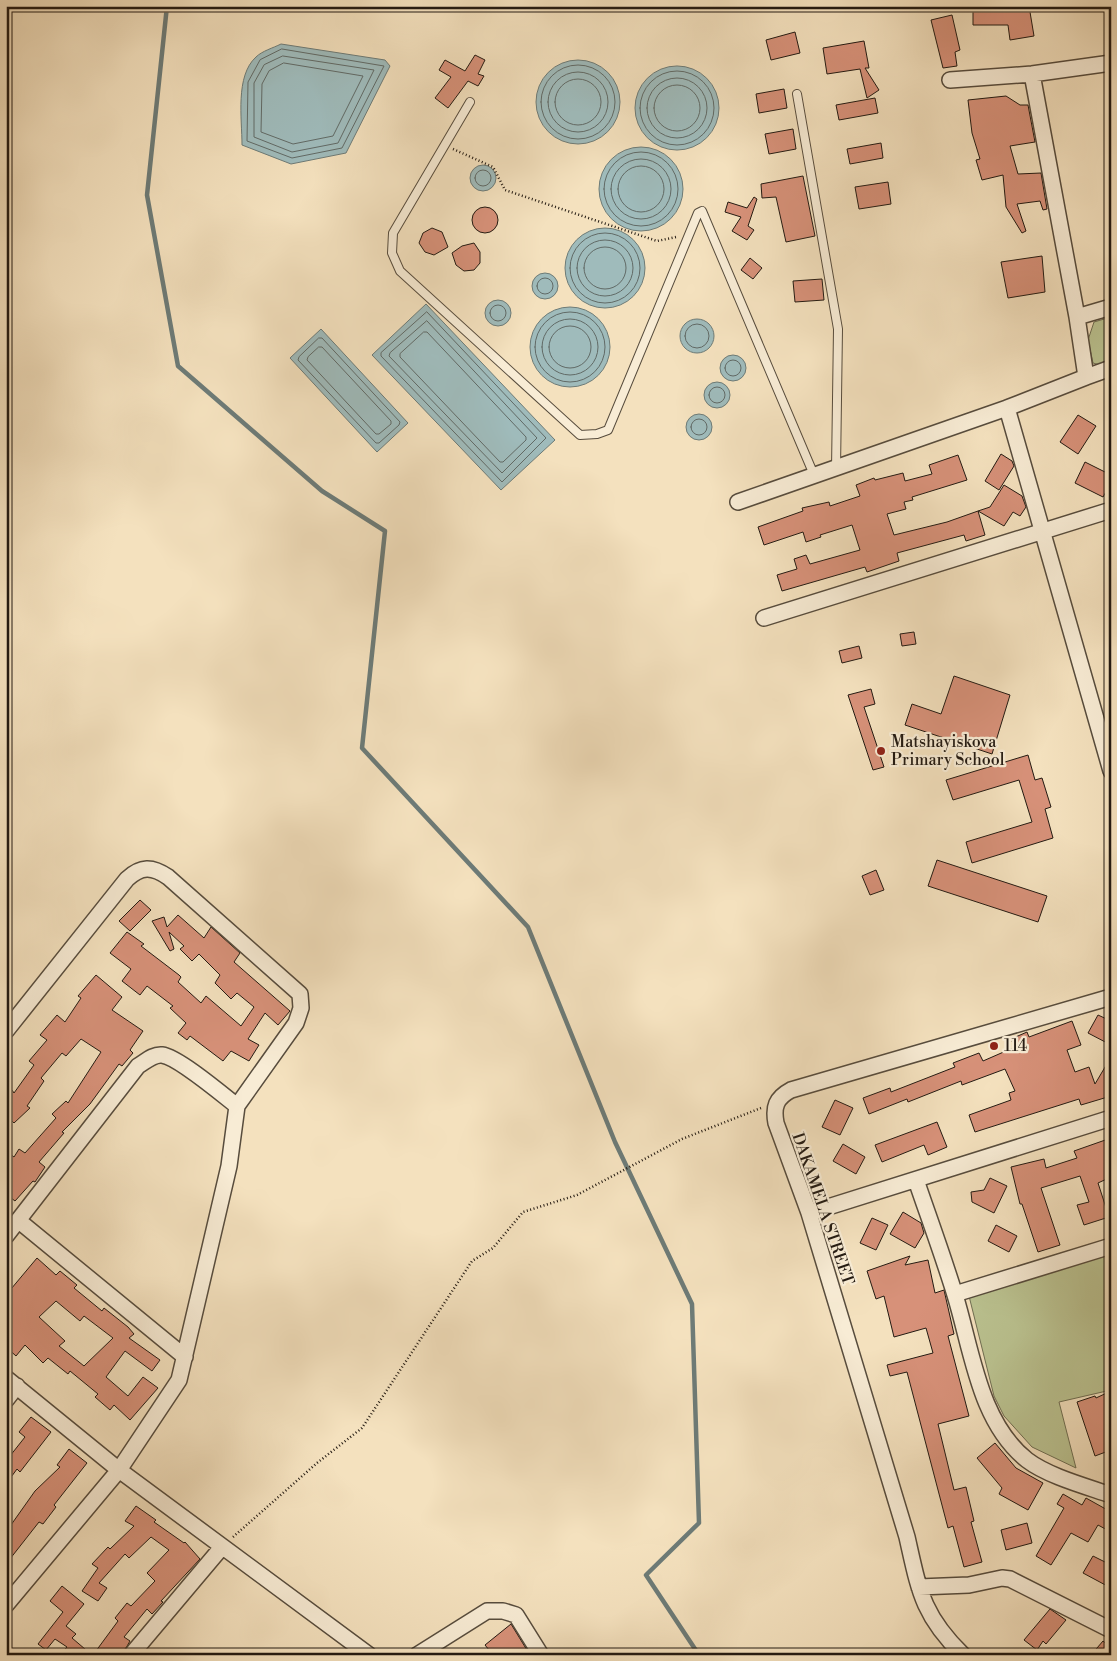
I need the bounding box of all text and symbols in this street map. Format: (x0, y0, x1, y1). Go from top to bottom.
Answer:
place label: Matshayiskova Primary School (891, 732, 1005, 770)
marker: Matshayiskova Primary School (875, 745, 887, 757)
place label: 114 (1004, 1036, 1028, 1056)
marker: 114 (988, 1040, 1000, 1052)
street label: DAKAMELA STREET (788, 1130, 858, 1288)

